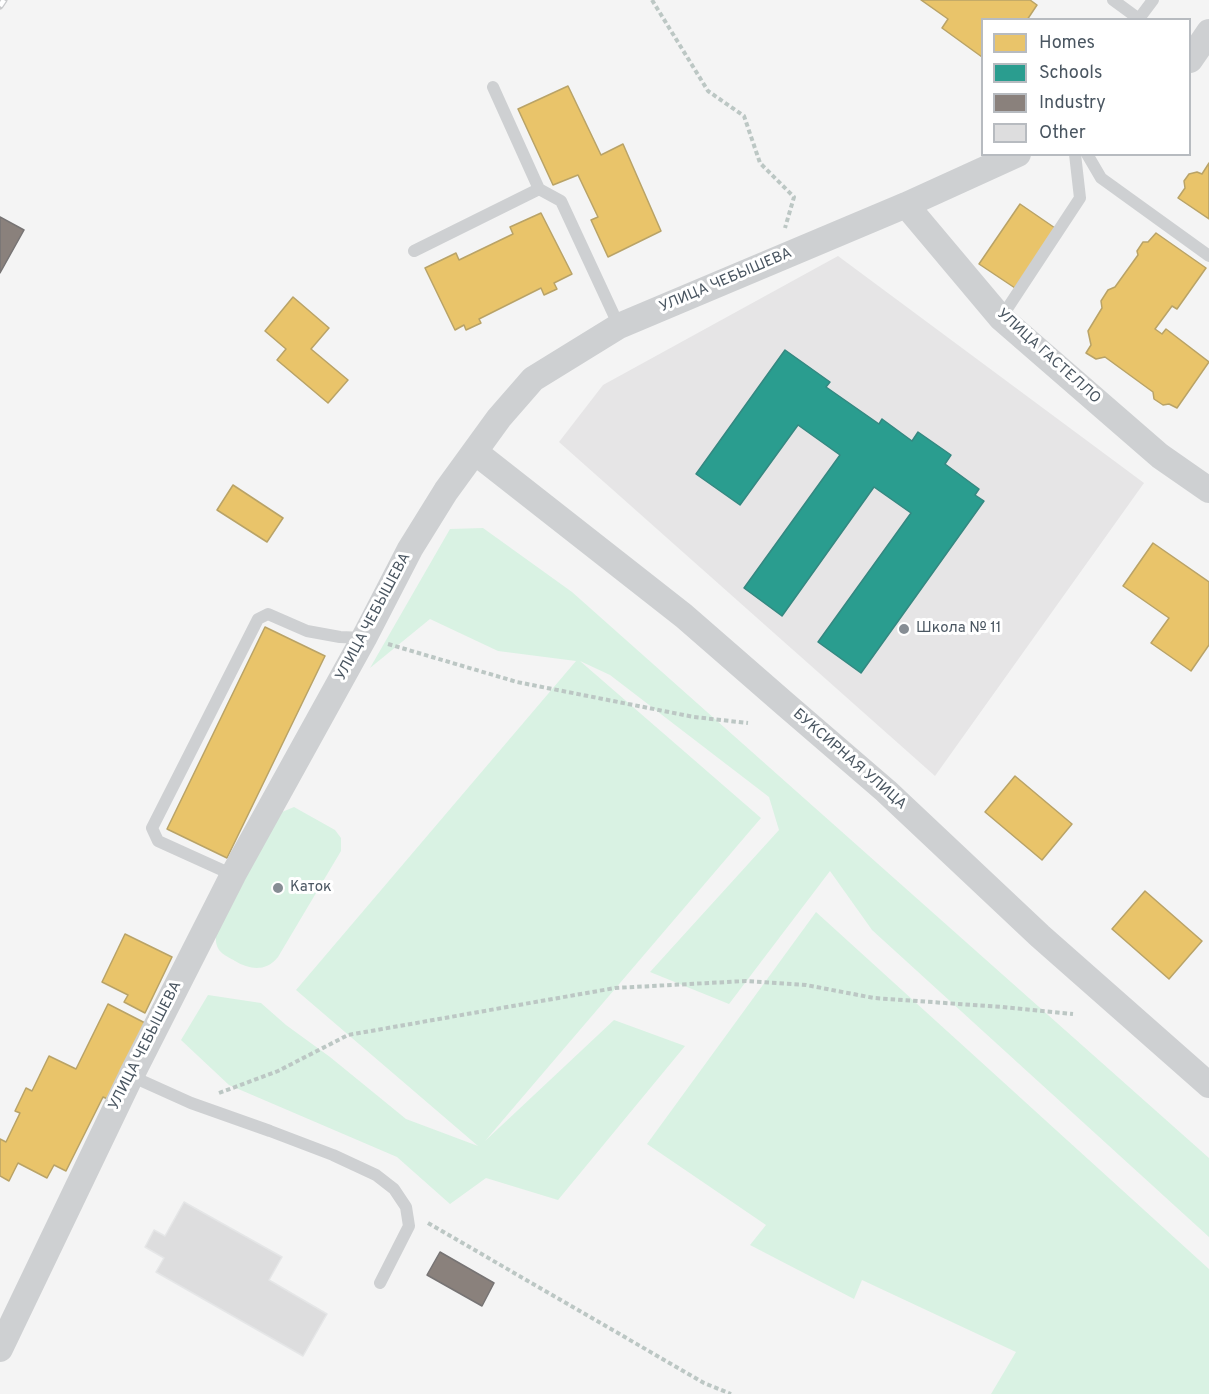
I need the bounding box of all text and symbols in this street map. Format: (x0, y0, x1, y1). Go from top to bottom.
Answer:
legend (981, 18, 1191, 156)
text: Homes (1039, 32, 1095, 55)
text: Schools (1039, 62, 1102, 85)
text: Industry (1039, 92, 1106, 115)
text: Other (1039, 122, 1086, 145)
street label: УЛИЦА ЧЕБЫШЕВА (657, 245, 795, 317)
street label: УЛИЦА ГАСТЕЛЛО (992, 306, 1104, 408)
street label: УЛИЦА ЧЕБЫШЕВА (333, 550, 415, 684)
place label: Школа № 11 (916, 620, 1001, 638)
marker: Школа № 11 (897, 622, 911, 636)
street label: БУКСИРНАЯ УЛИЦА (788, 706, 910, 814)
place label: Каток (290, 879, 332, 897)
marker: Каток (271, 881, 285, 895)
street label: УЛИЦА ЧЕБЫШЕВА (106, 979, 186, 1113)

